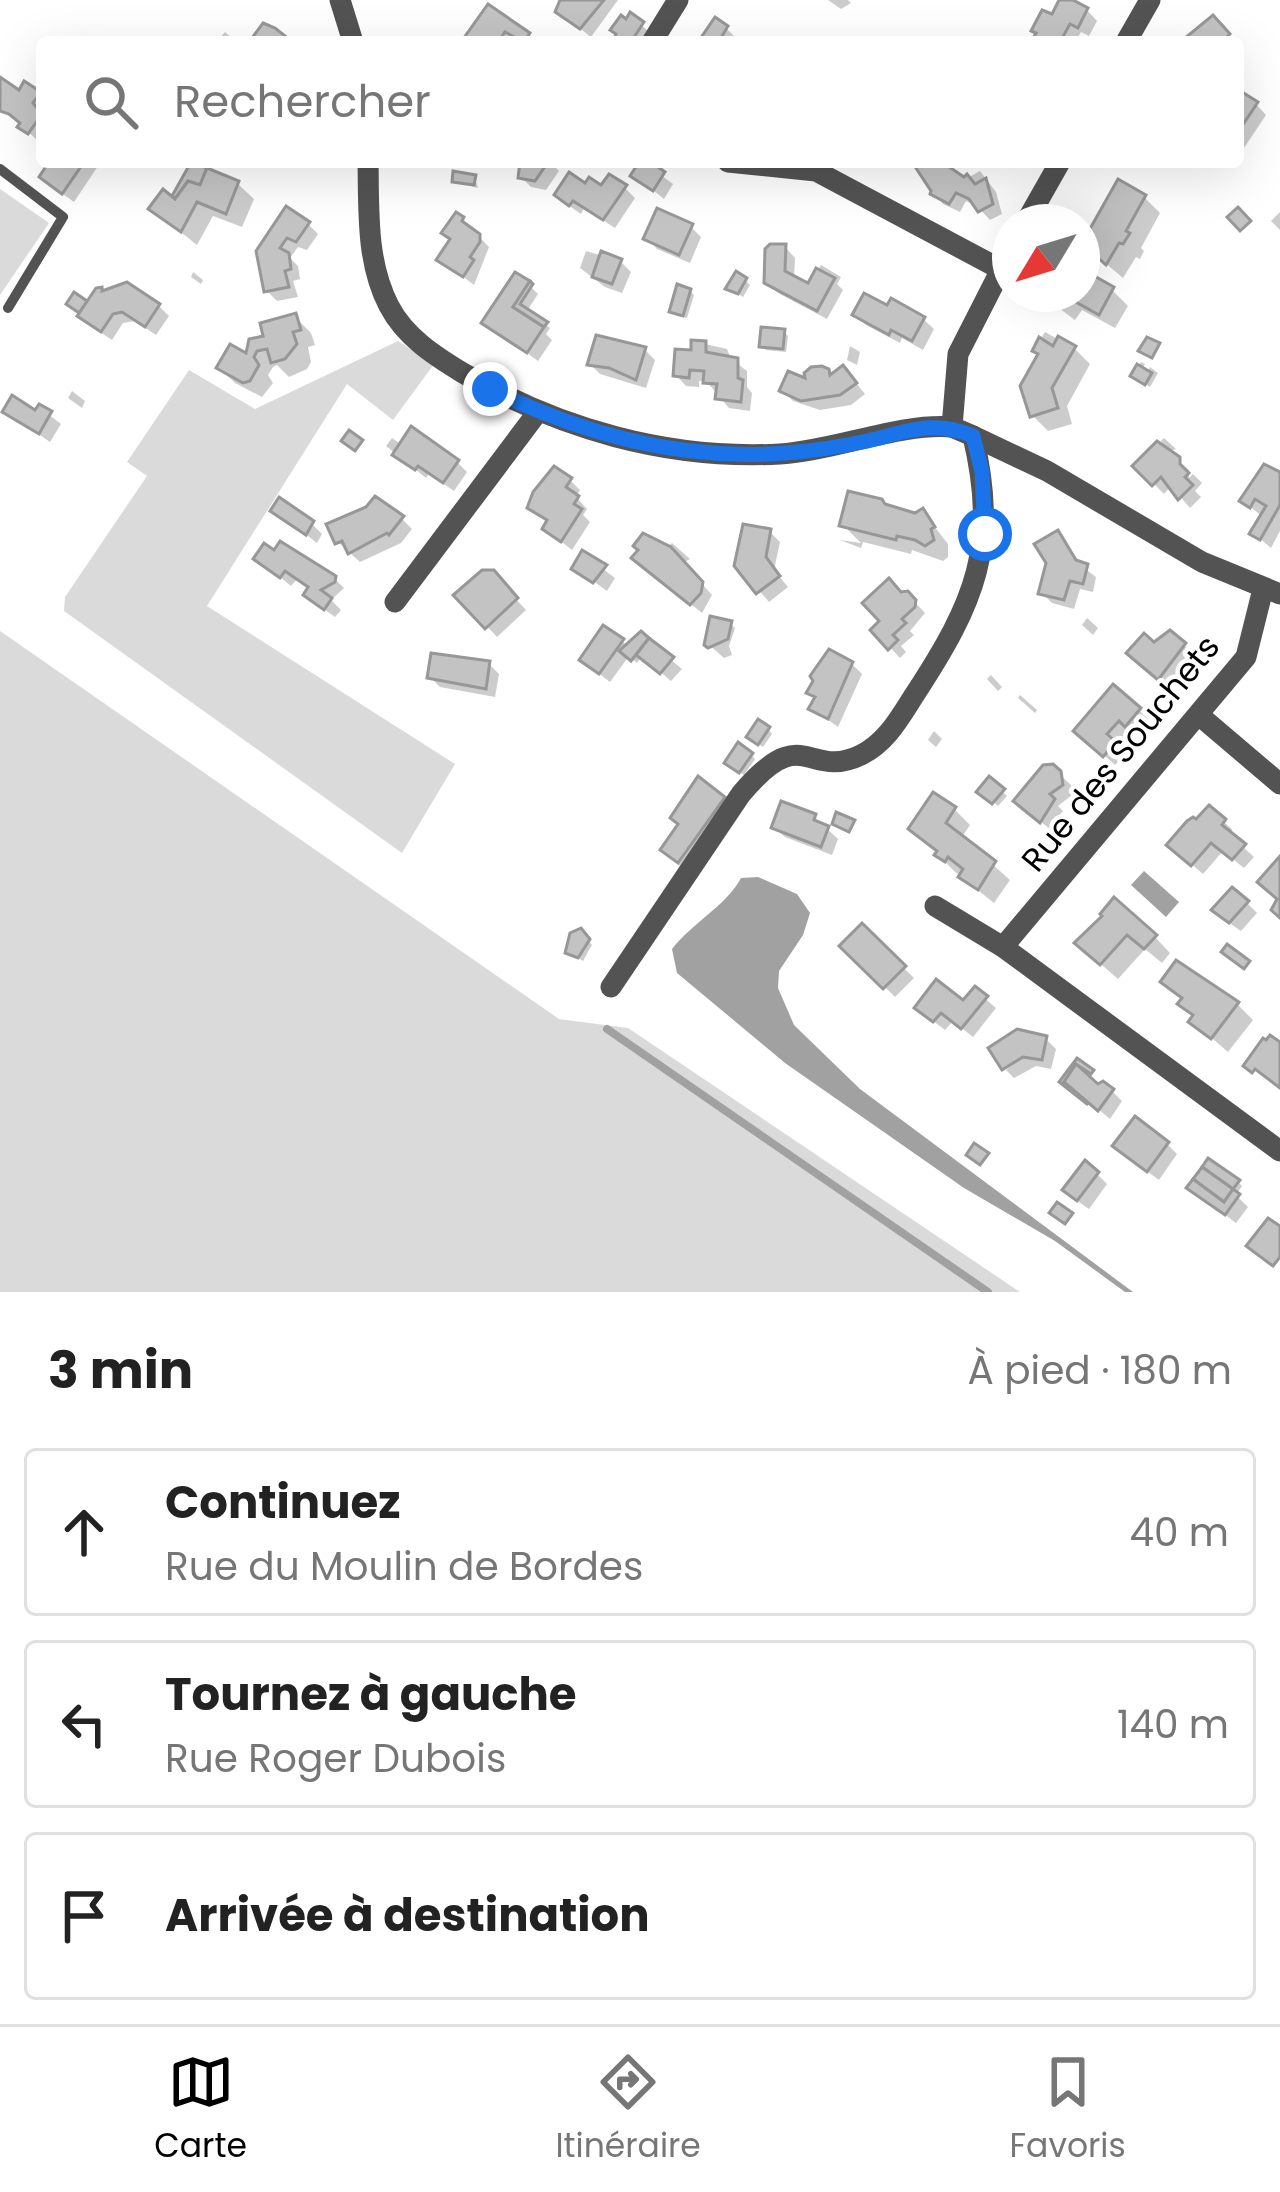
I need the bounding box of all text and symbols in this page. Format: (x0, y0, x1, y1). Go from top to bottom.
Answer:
search box (36, 36, 1244, 168)
icon: search (78, 69, 144, 135)
text: Rechercher (174, 70, 431, 133)
north arrow (992, 204, 1100, 312)
route end (463, 362, 517, 416)
route start (958, 507, 1012, 561)
street label: Rue des Souchets (1010, 625, 1230, 881)
text: 3 min (48, 1334, 193, 1406)
text: À pied · 180 m (968, 1343, 1232, 1398)
text: Continuez (165, 1471, 401, 1534)
icon: ahead (51, 1499, 117, 1565)
text: 40 m (1129, 1505, 1229, 1560)
text: Rue du Moulin de Bordes (165, 1539, 643, 1594)
text: Tournez à gauche (165, 1663, 577, 1726)
icon: left (51, 1691, 117, 1757)
text: 140 m (1117, 1697, 1229, 1752)
text: Rue Roger Dubois (165, 1731, 506, 1786)
icon: arrive (51, 1883, 117, 1949)
text: Arrivée à destination (165, 1884, 650, 1947)
tab: Carte (154, 2049, 247, 2171)
tab: Itinéraire (555, 2049, 701, 2171)
tab: Favoris (1009, 2049, 1126, 2171)

